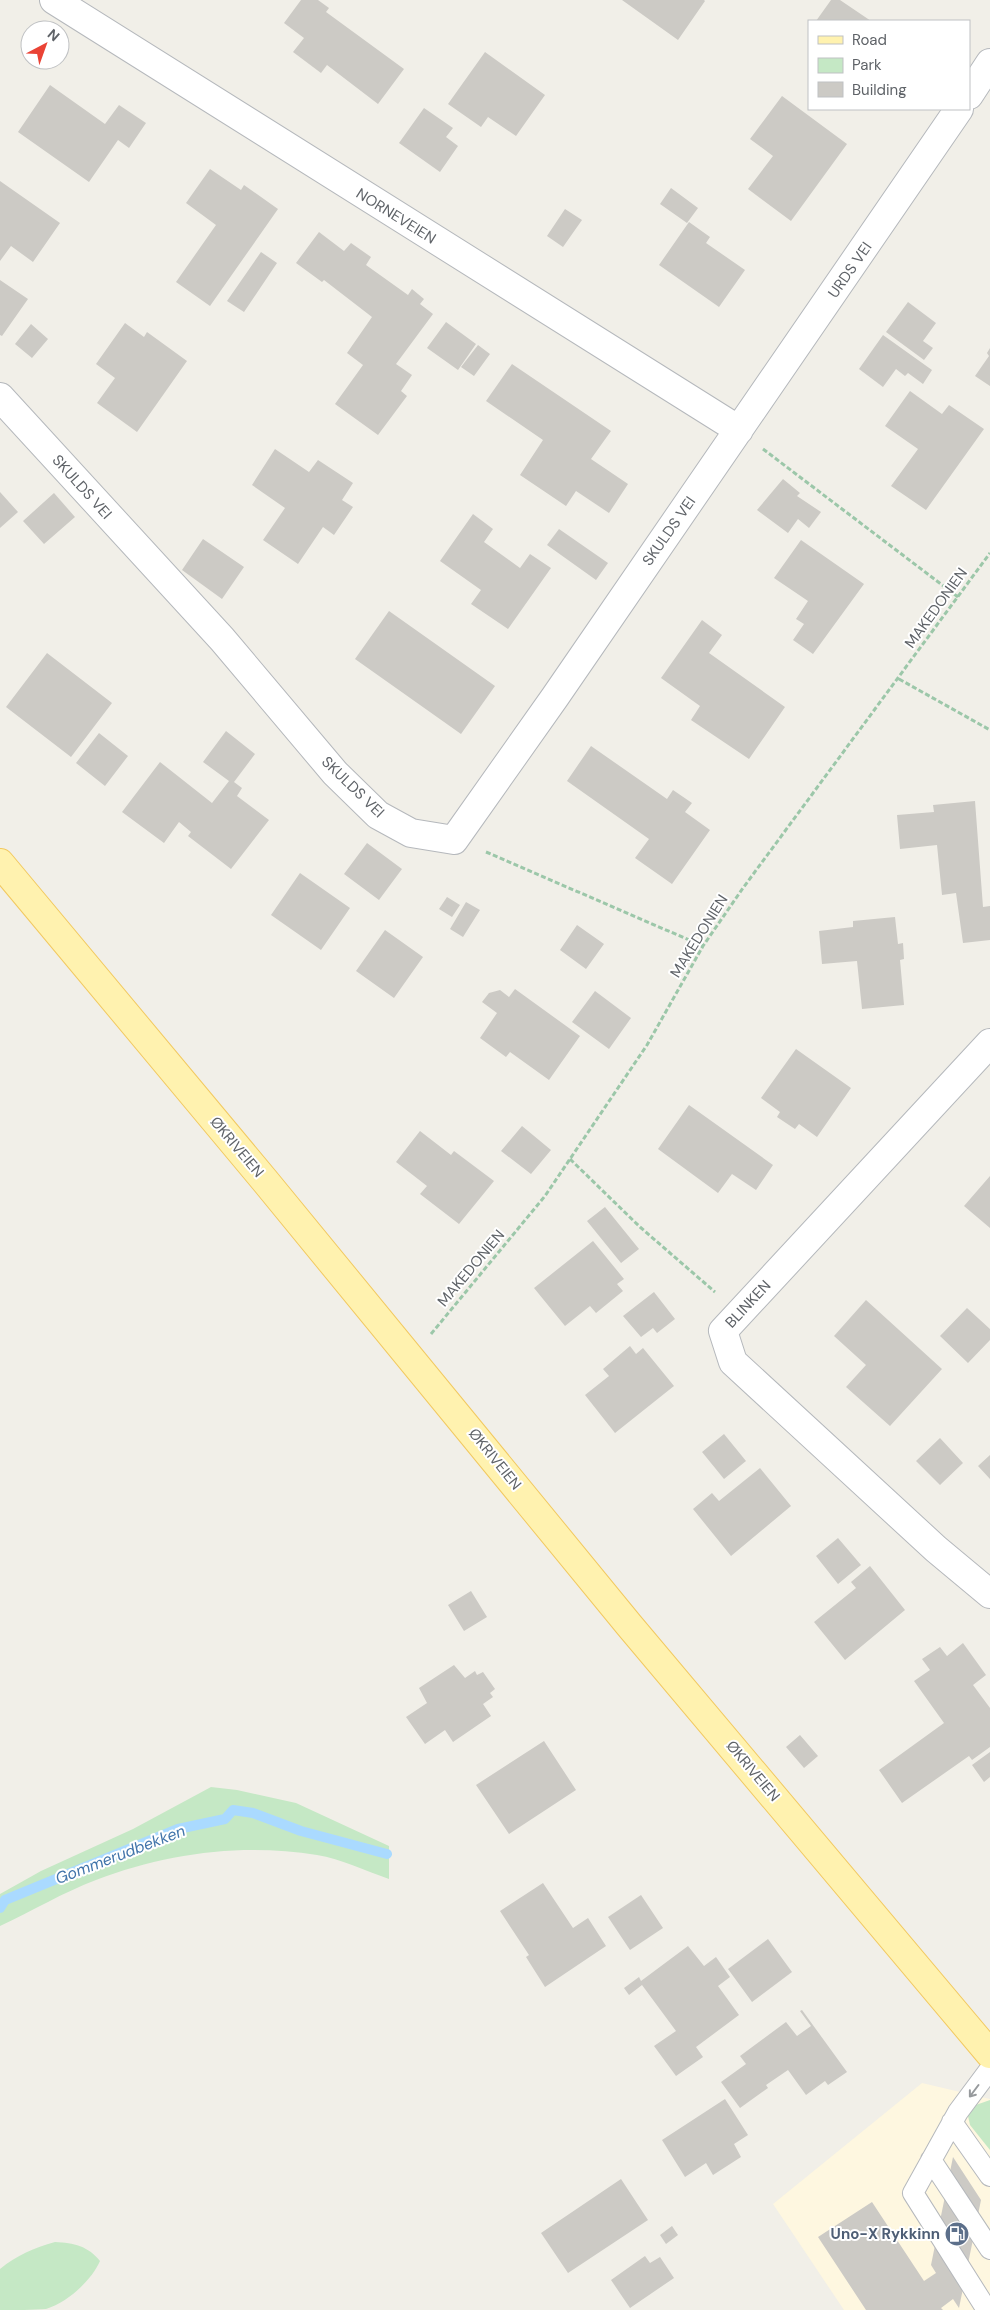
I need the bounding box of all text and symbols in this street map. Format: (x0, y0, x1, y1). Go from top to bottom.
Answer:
north arrow (20, 20, 70, 70)
legend (808, 20, 970, 110)
text: N (44, 25, 63, 45)
text: Road (852, 30, 887, 50)
text: Park (852, 55, 882, 75)
text: Building (852, 80, 907, 100)
street label: NORNEVEIEN (352, 184, 440, 248)
street label: URDS VEI (824, 238, 876, 302)
street label: SKULDS VEI (48, 450, 116, 524)
street label: SKULDS VEI (638, 492, 700, 570)
street label: MAKEDONIEN (900, 564, 972, 652)
street label: SKULDS VEI (317, 752, 389, 822)
street label: MAKEDONIEN (665, 891, 733, 981)
street label: ØKRIVEIEN (206, 1112, 268, 1182)
street label: MAKEDONIEN (433, 1225, 509, 1311)
street label: BLINKEN (721, 1276, 775, 1332)
street label: ØKRIVEIEN (464, 1424, 526, 1494)
street label: ØKRIVEIEN (722, 1736, 784, 1806)
water label: Gommerudbekken (52, 1820, 188, 1889)
one-way arrow (969, 2084, 979, 2098)
fuel station icon: Uno-X Rykkinn (944, 2221, 970, 2247)
place label: Uno-X Rykkinn (831, 2224, 940, 2244)

